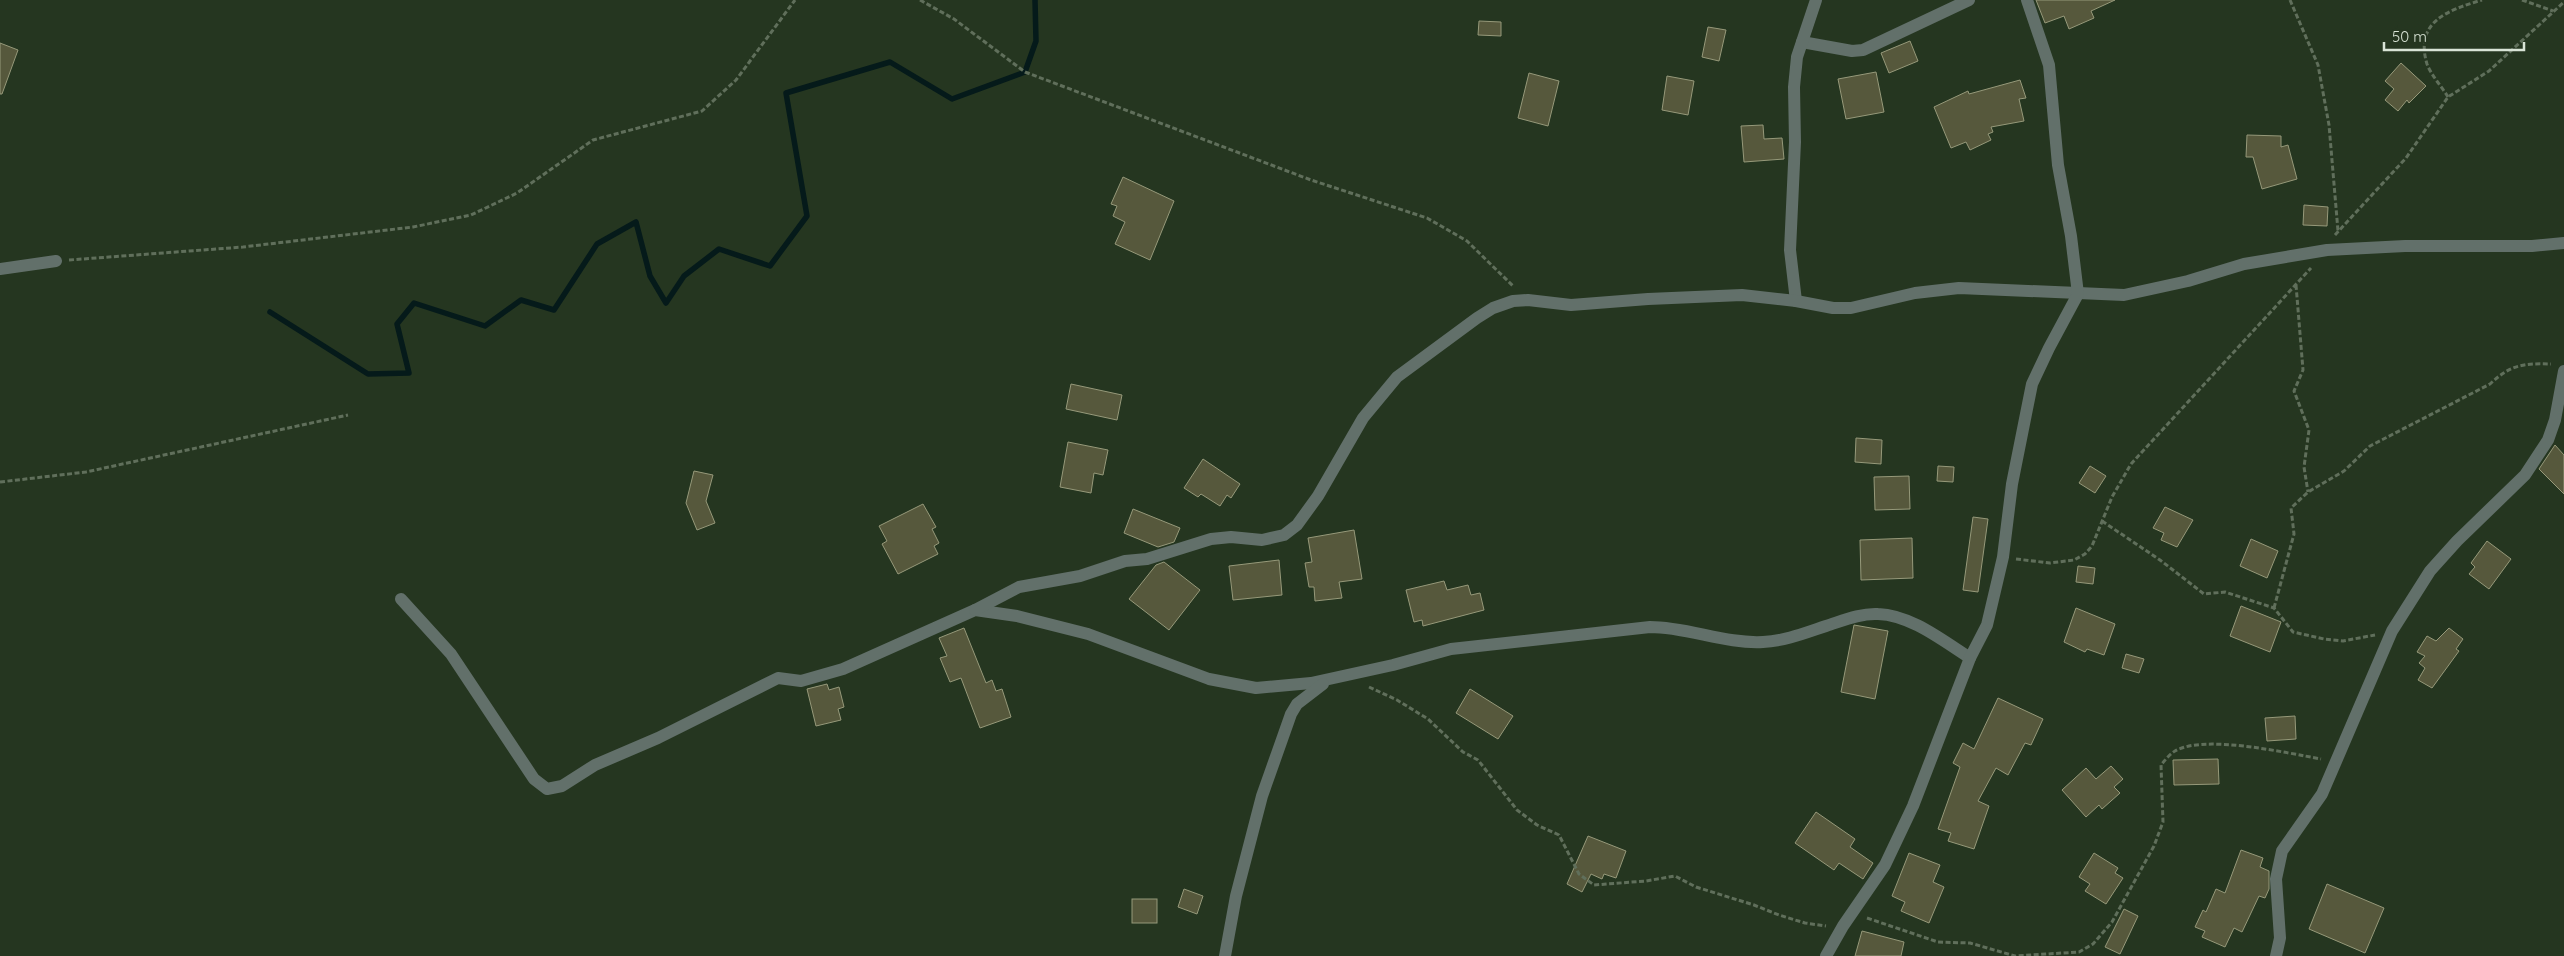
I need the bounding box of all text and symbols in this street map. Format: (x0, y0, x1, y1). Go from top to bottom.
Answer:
scale bar (2384, 20, 2524, 52)
text: 50 m (2392, 27, 2427, 46)

